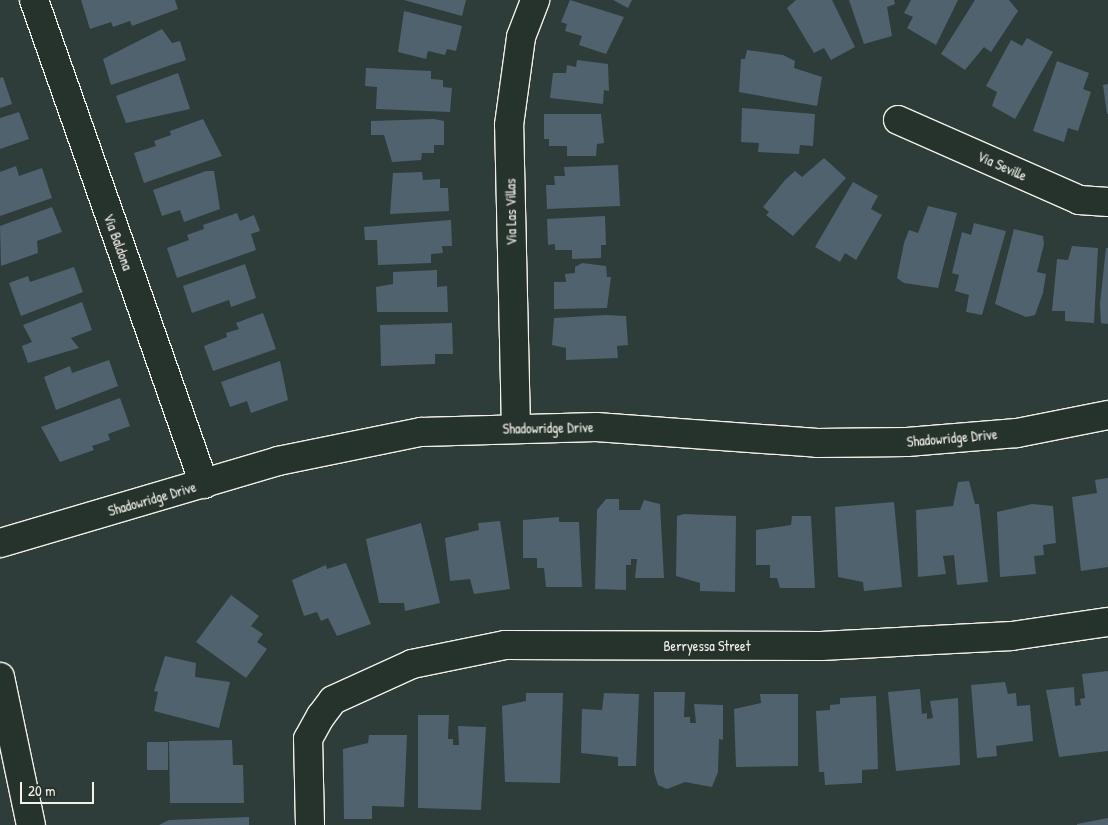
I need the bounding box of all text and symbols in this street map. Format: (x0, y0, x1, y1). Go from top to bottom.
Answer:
street label: Via Seville (975, 148, 1029, 184)
street label: Via Las Villas (502, 178, 520, 246)
street label: Via Baldona (100, 211, 136, 273)
street label: Shadowridge Drive (502, 419, 594, 437)
street label: Shadowridge Drive (906, 426, 998, 450)
street label: Shadowridge Drive (106, 478, 198, 520)
street label: Berryessa Street (663, 638, 751, 654)
scale bar (22, 772, 96, 804)
text: 20 m (28, 780, 55, 801)

